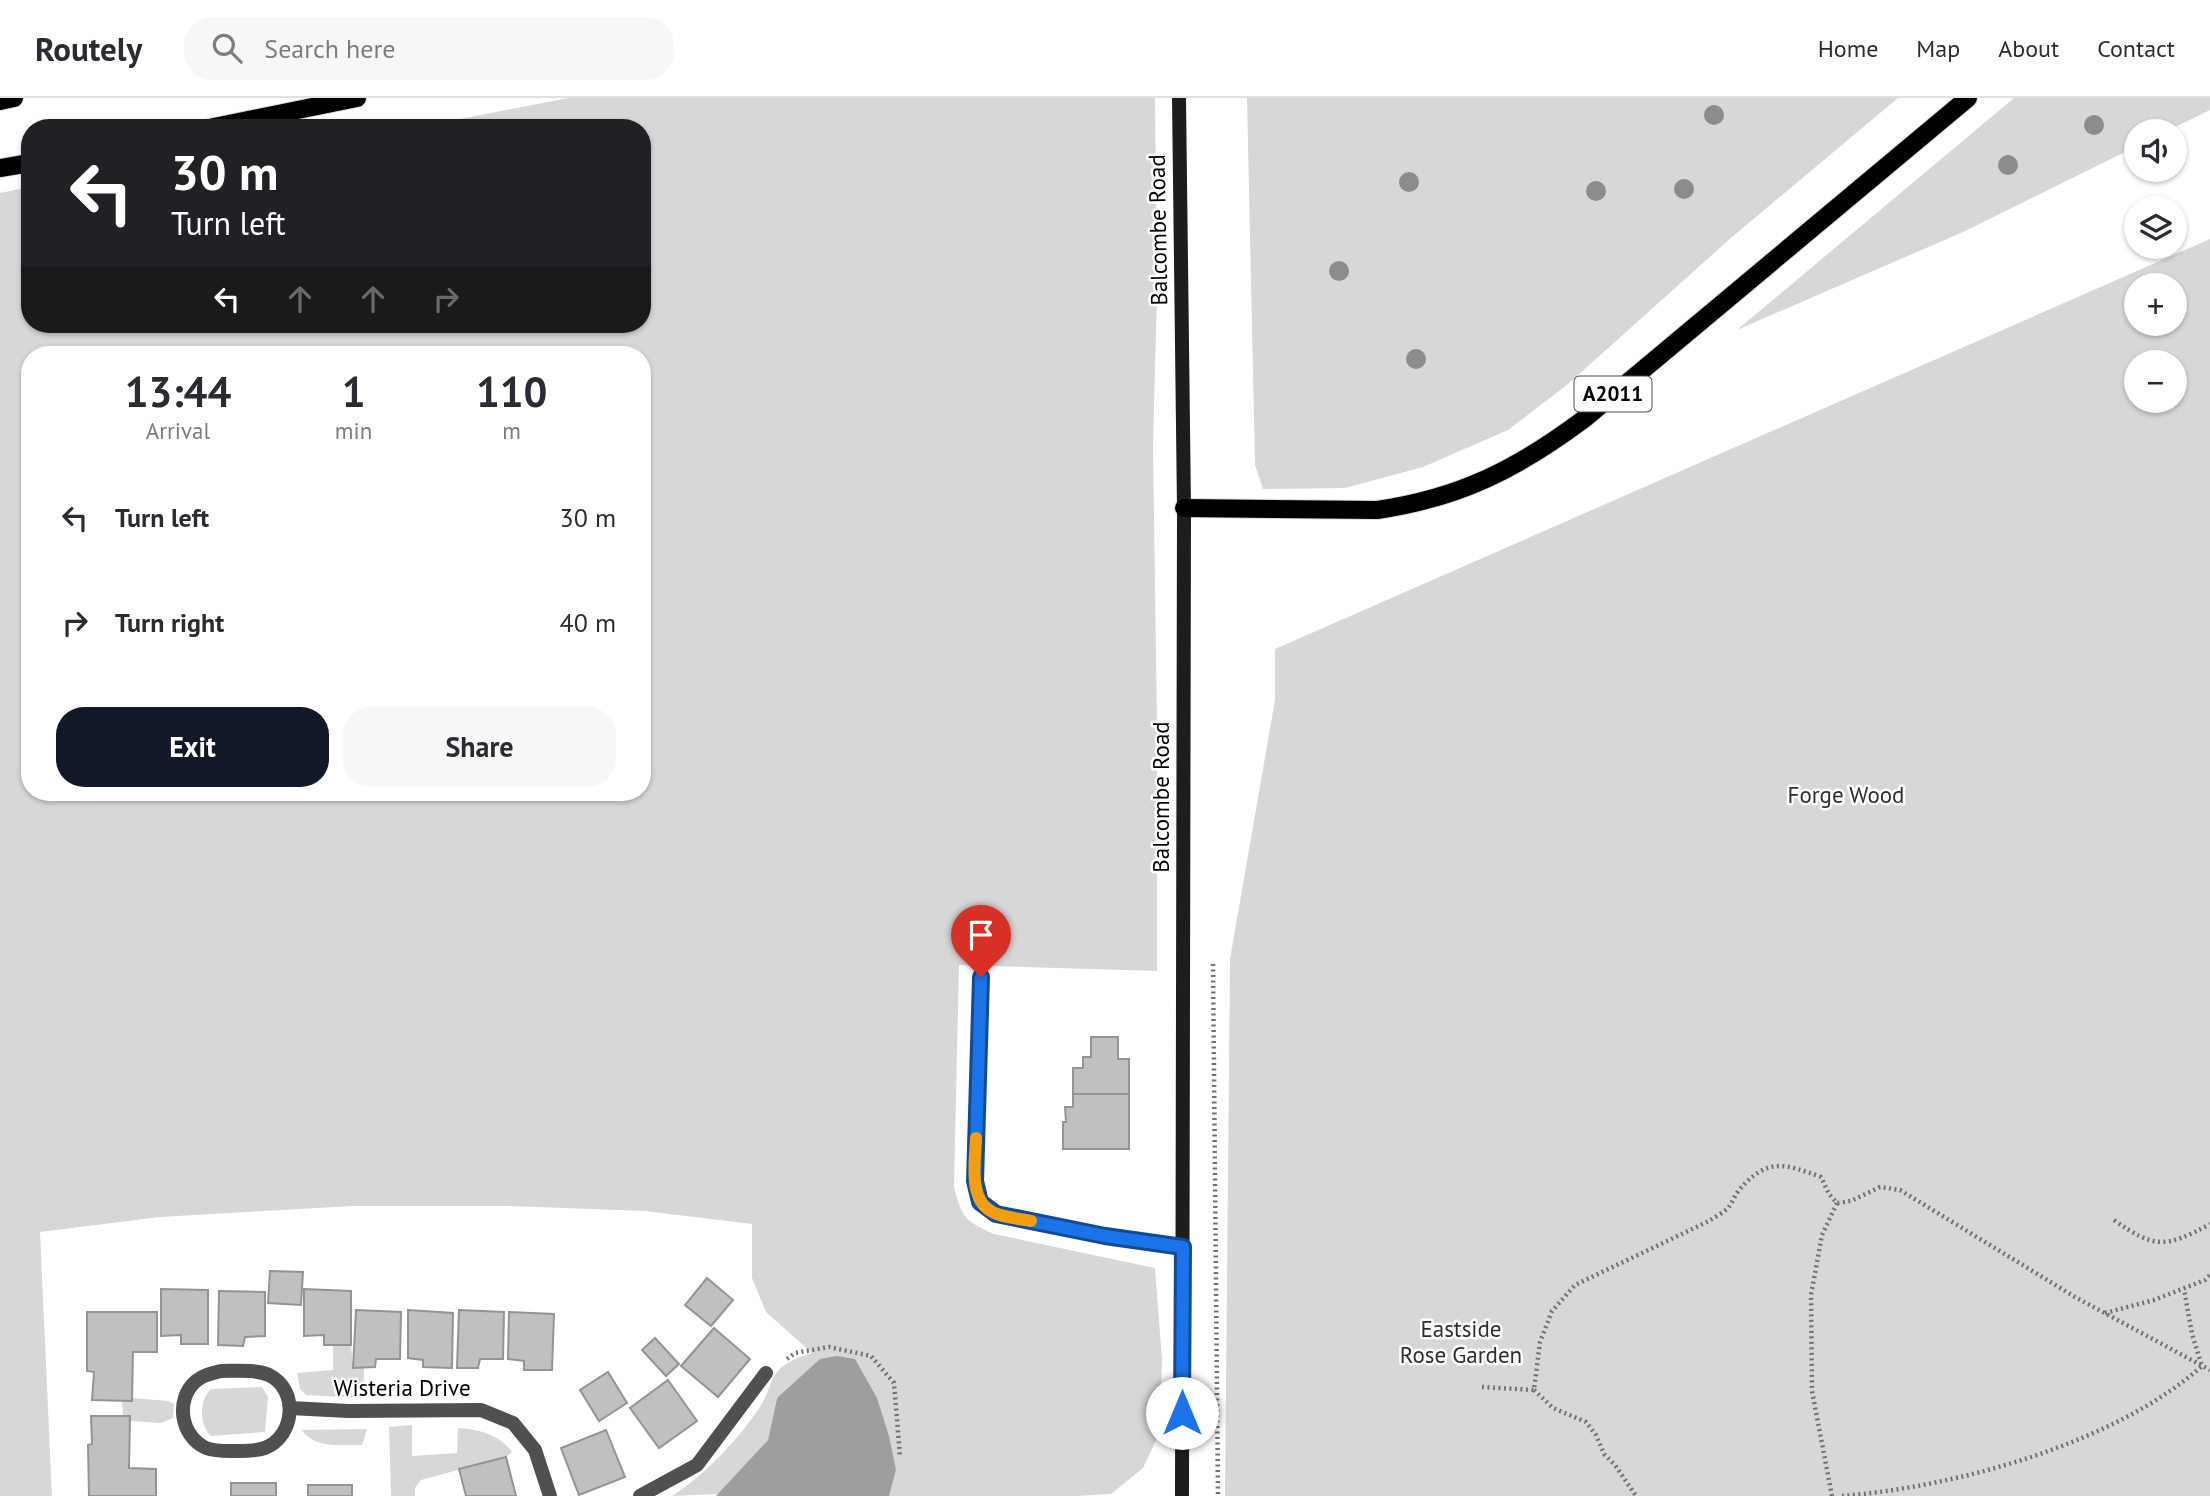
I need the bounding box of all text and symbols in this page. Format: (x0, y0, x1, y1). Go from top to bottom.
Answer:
search box (184, 17, 674, 80)
text: Routely (35, 27, 142, 70)
icon: search (208, 29, 246, 67)
text: Search here (264, 32, 395, 65)
text: Home (1818, 33, 1878, 64)
text: Map (1916, 33, 1960, 64)
text: About (1998, 33, 2059, 64)
text: Contact (2097, 33, 2175, 64)
map controls (2124, 119, 2187, 413)
button: sound (2124, 119, 2187, 182)
text: 30 m (171, 140, 278, 204)
icon: left (56, 147, 147, 238)
street label: Balcombe Road (1142, 154, 1173, 306)
button: layers (2124, 196, 2187, 259)
text: Turn left (171, 202, 286, 244)
button: + (2124, 273, 2187, 336)
icon: left (208, 280, 246, 318)
icon: ahead (281, 280, 319, 318)
icon: ahead (354, 280, 392, 318)
icon: right (427, 280, 465, 318)
button: − (2124, 350, 2187, 413)
text: 13:44 (125, 364, 231, 419)
text: 1 (342, 364, 365, 419)
text: 110 (476, 364, 547, 419)
road number: A2011 (1574, 376, 1652, 412)
text: Arrival (146, 416, 210, 445)
text: min (335, 416, 372, 445)
text: m (502, 416, 521, 445)
icon: left (56, 499, 94, 537)
text: Turn left (115, 501, 209, 534)
text: 30 m (560, 501, 616, 534)
icon: right (56, 604, 94, 642)
text: Turn right (115, 606, 224, 639)
text: 40 m (560, 606, 616, 639)
button: Exit (56, 707, 329, 787)
button: Share (343, 707, 616, 787)
street label: Balcombe Road (1146, 721, 1175, 873)
park label: Forge Wood (1788, 780, 1904, 809)
pin (951, 905, 1011, 977)
icon: arrive (962, 916, 1000, 954)
park label: Eastside Rose Garden (1400, 1314, 1522, 1369)
street label: Wisteria Drive (333, 1373, 471, 1402)
position arrow (1145, 1376, 1219, 1450)

